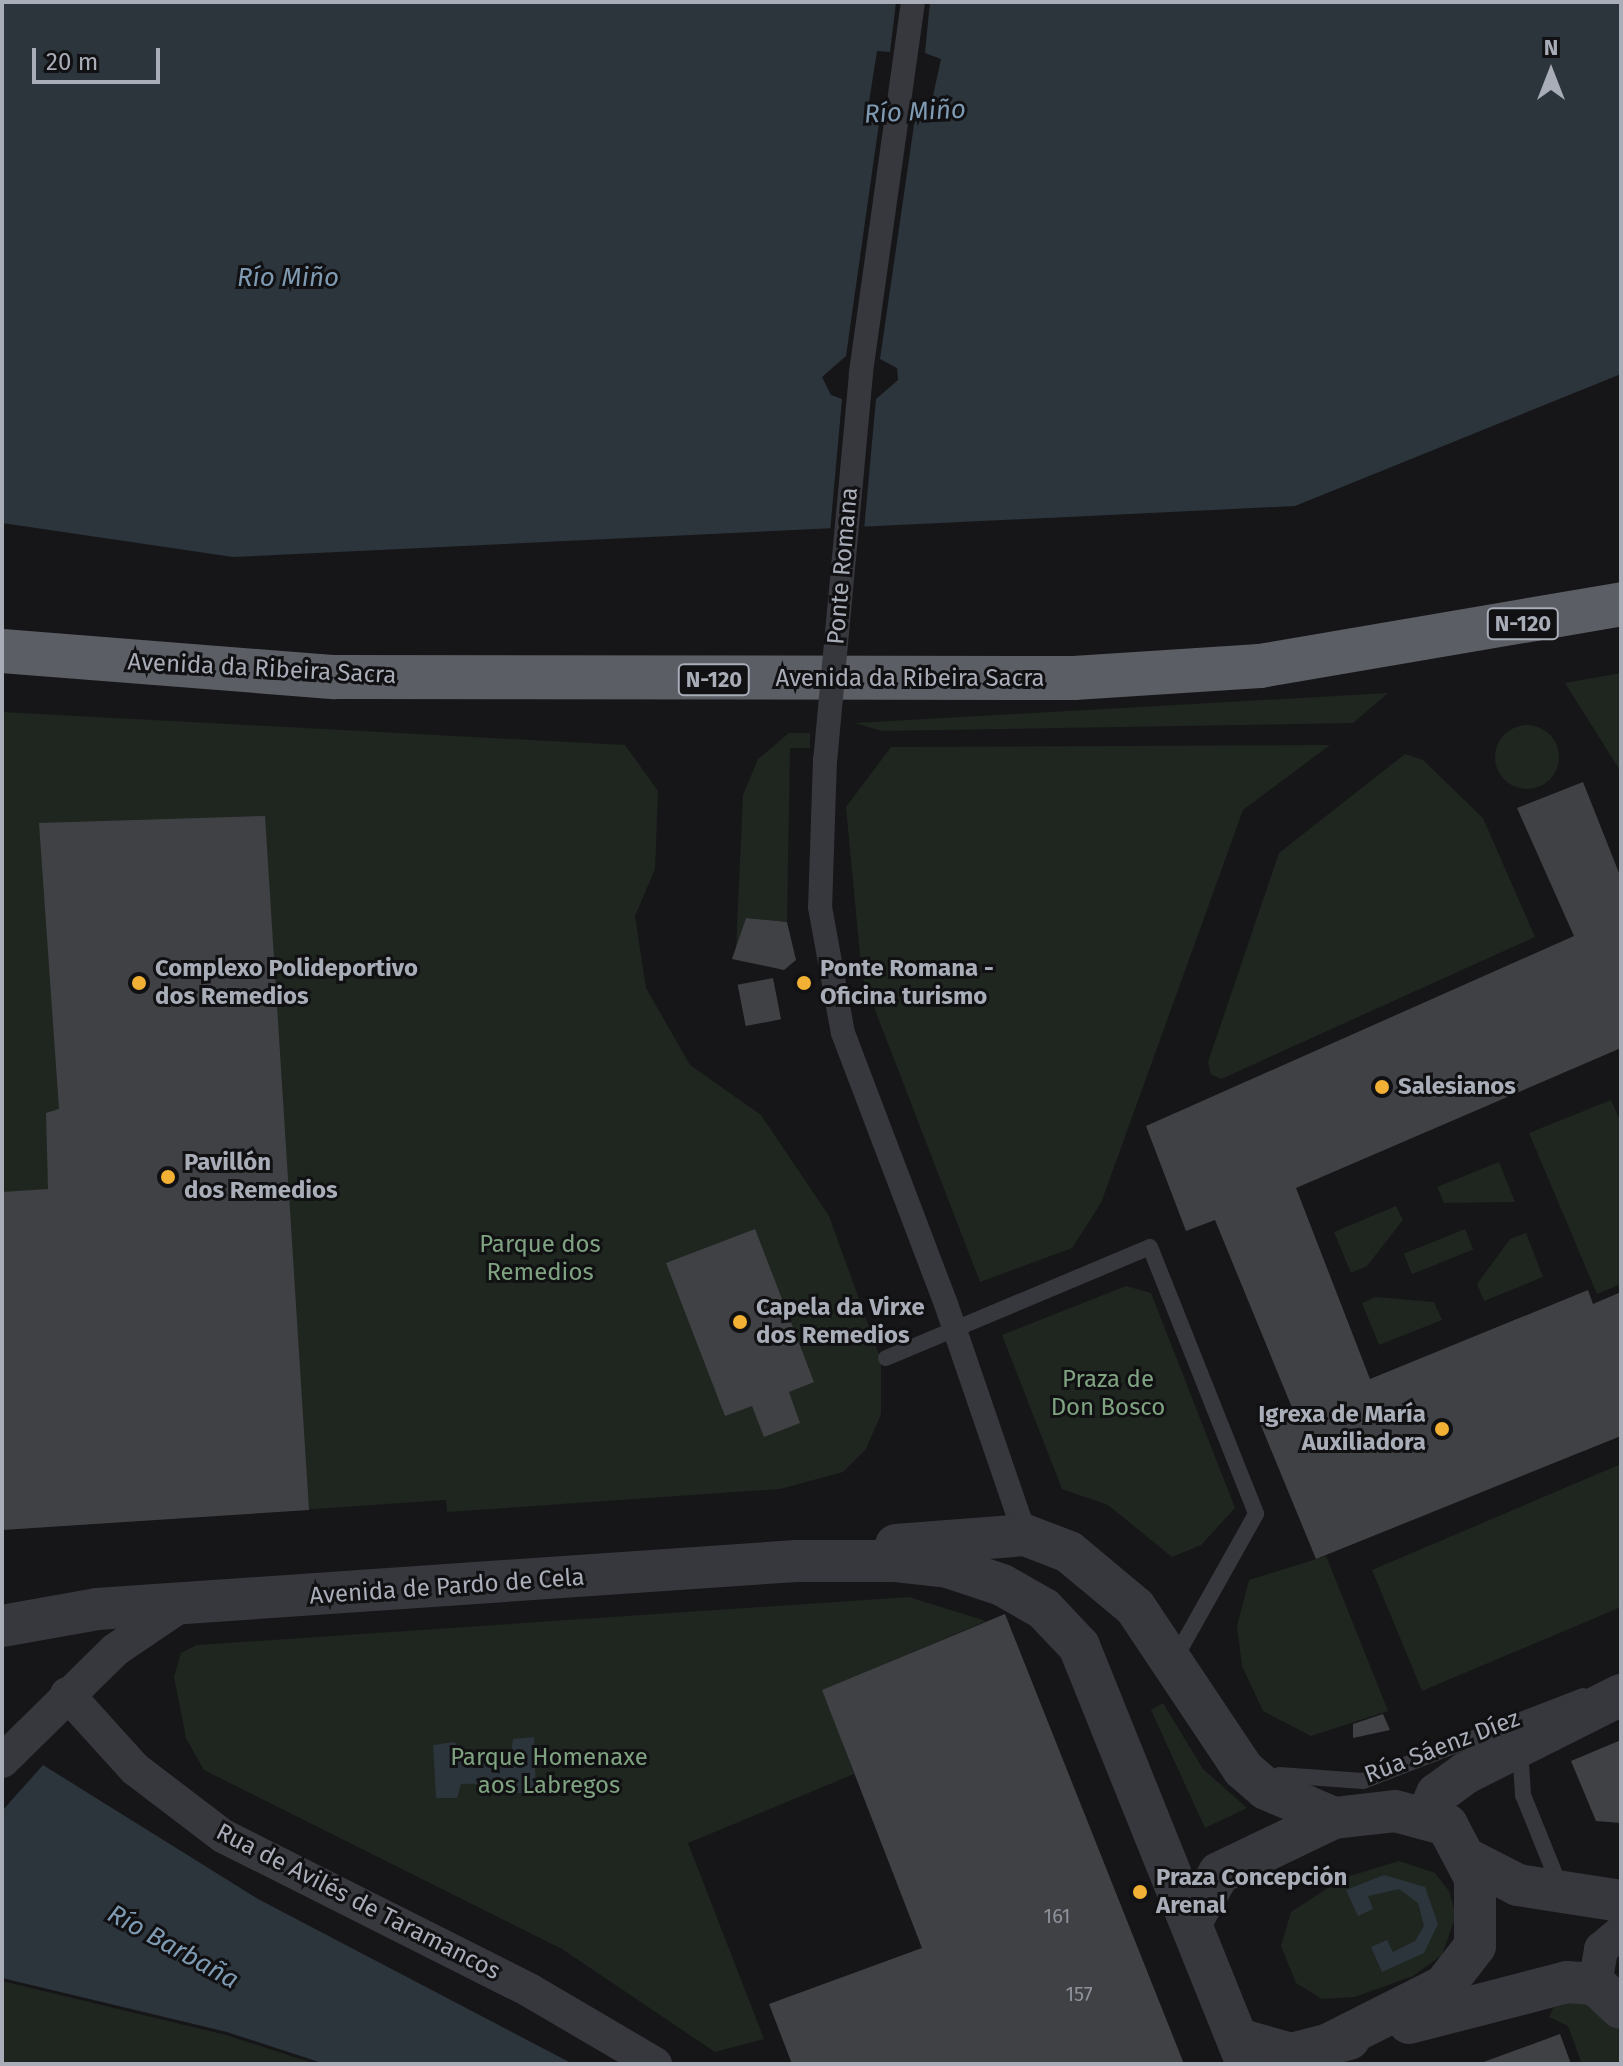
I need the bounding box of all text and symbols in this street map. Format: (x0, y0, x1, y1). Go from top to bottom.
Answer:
scale bar (36, 32, 164, 82)
north arrow (1511, 32, 1591, 112)
text: N (1544, 34, 1558, 61)
text: 20 m (46, 48, 98, 76)
water label: Río Miño (863, 94, 967, 130)
water label: Río Miño (237, 262, 339, 294)
street label: Ponte Romana (822, 486, 864, 646)
road number: N-120 (1485, 606, 1561, 642)
street label: Avenida da Ribeira Sacra (127, 648, 397, 690)
road number: N-120 (676, 662, 752, 698)
street label: Avenida da Ribeira Sacra (775, 665, 1045, 693)
place label: Complexo Polideportivo dos Remedios (155, 955, 418, 1011)
place label: Ponte Romana - Oficina turismo (820, 955, 994, 1011)
marker: Complexo Polideportivo dos Remedios (130, 974, 148, 992)
marker: Ponte Romana - Oficina turismo (795, 974, 813, 992)
place label: Salesianos (1398, 1073, 1516, 1101)
marker: Salesianos (1373, 1078, 1391, 1096)
place label: Pavillón dos Remedios (184, 1149, 338, 1205)
marker: Pavillón dos Remedios (159, 1168, 177, 1186)
park label: Parque dos Remedios (479, 1231, 601, 1287)
place label: Capela da Virxe dos Remedios (756, 1294, 925, 1350)
marker: Capela da Virxe dos Remedios (731, 1313, 749, 1331)
park label: Praza de Don Bosco (1051, 1366, 1165, 1422)
place label: Igrexa de María Auxiliadora (1258, 1401, 1426, 1457)
marker: Igrexa de María Auxiliadora (1433, 1420, 1451, 1438)
street label: Avenida de Pardo de Cela (308, 1563, 586, 1611)
street label: Rúa Sáenz Díez (1360, 1704, 1524, 1790)
park label: Parque Homenaxe aos Labregos (450, 1744, 648, 1800)
street label: Rua de Avilés de Taramancos (211, 1818, 505, 1986)
place label: Praza Concepción Arenal (1156, 1864, 1347, 1920)
marker: Praza Concepción Arenal (1131, 1883, 1149, 1901)
water label: Río Barbaña (102, 1898, 244, 1996)
house number: 161 (1044, 1904, 1070, 1928)
house number: 157 (1065, 1982, 1093, 2006)

